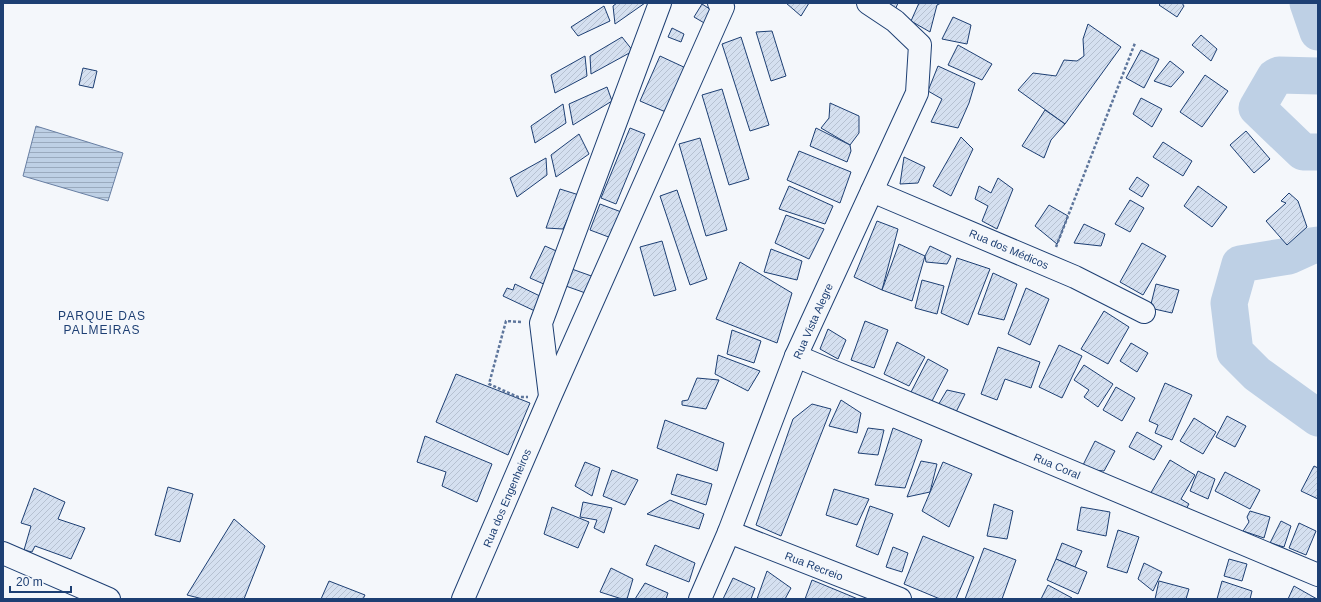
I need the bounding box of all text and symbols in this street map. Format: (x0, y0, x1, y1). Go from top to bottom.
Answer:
street label: Rua dos Médicos (968, 227, 1051, 271)
street label: Rua Vista Alegre (791, 281, 835, 361)
district label: PARQUE DAS PALMEIRAS (58, 309, 146, 337)
street label: Rua dos Engenheiros (481, 447, 533, 549)
street label: Rua Coral (1032, 451, 1082, 481)
street label: Rua Recreio (783, 549, 845, 583)
scale bar (10, 568, 71, 594)
text: 20 m (16, 575, 43, 589)

